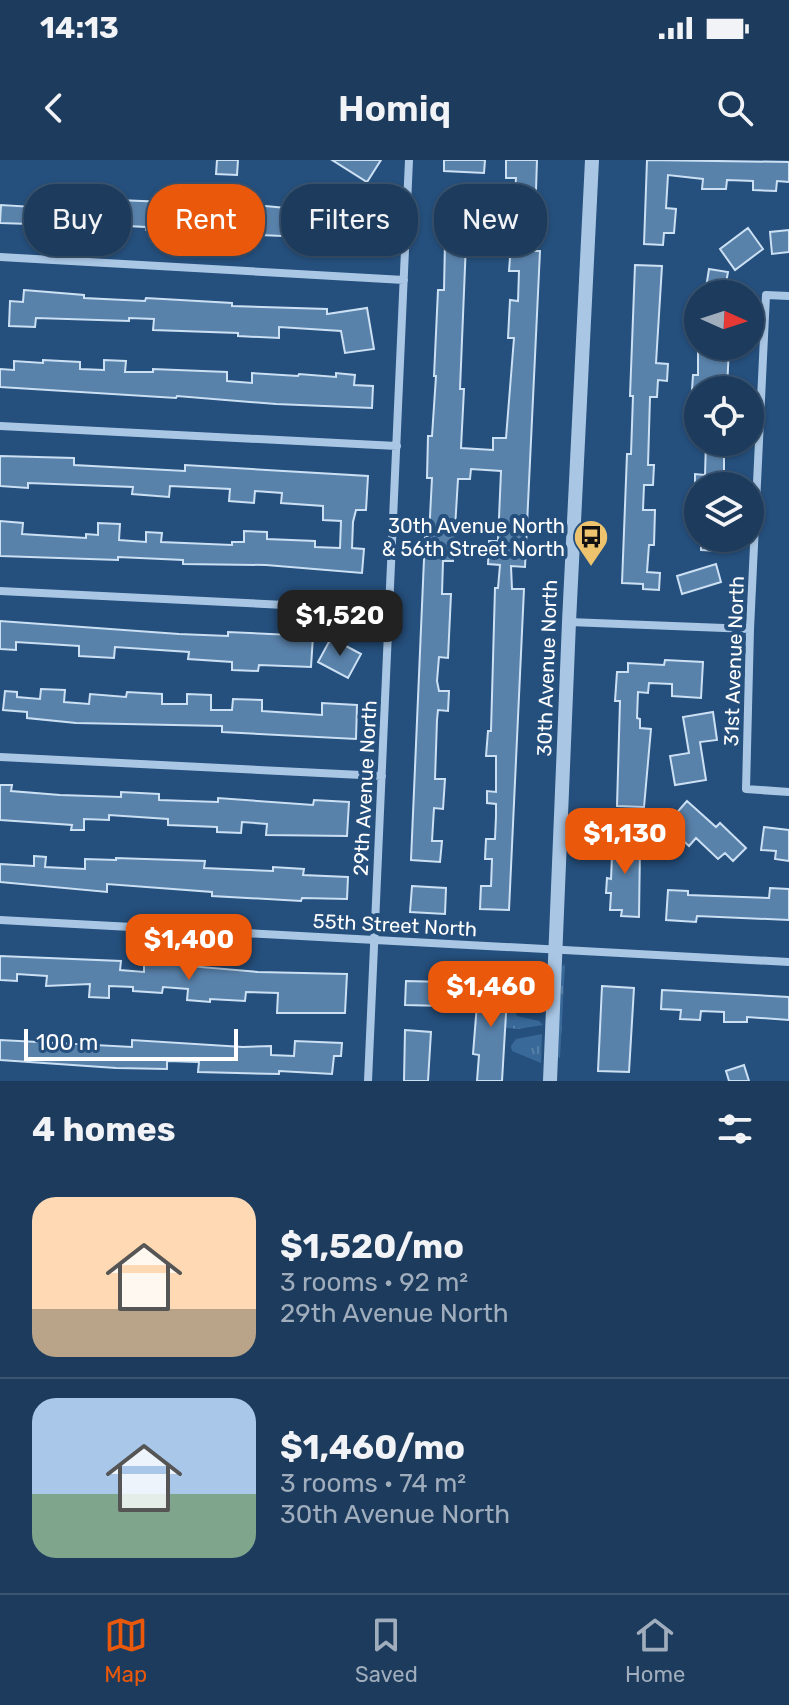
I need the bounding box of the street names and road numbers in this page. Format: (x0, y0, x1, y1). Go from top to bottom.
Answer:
street label: 31st Avenue North (719, 575, 749, 747)
street label: 30th Avenue North (532, 579, 562, 757)
street label: 29th Avenue North (348, 700, 382, 876)
street label: 55th Street North (312, 909, 478, 941)

